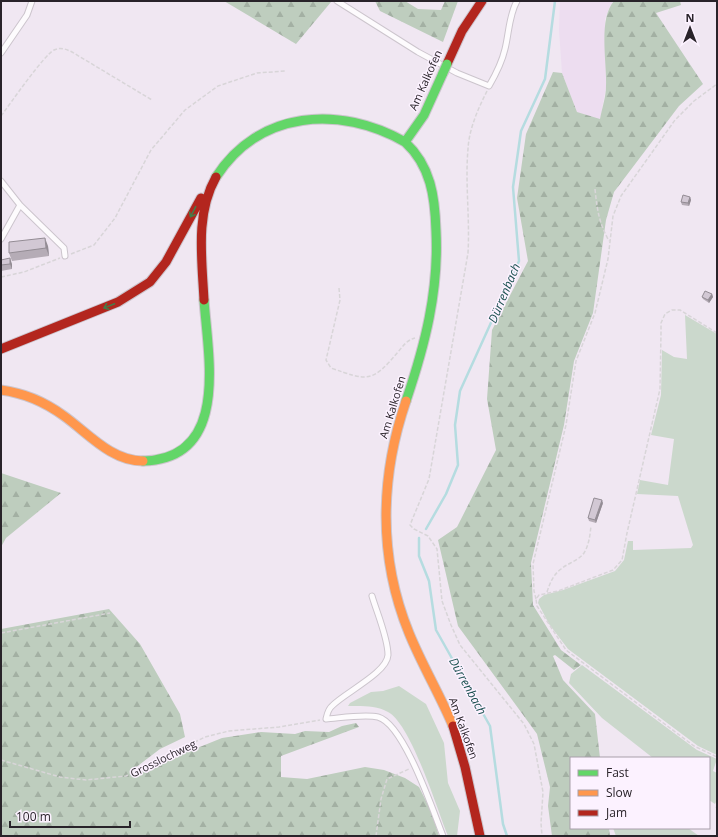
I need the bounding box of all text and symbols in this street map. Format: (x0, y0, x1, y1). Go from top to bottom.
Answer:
north arrow (670, 8, 710, 48)
text: N (686, 10, 694, 25)
street label: Am Kalkofen (405, 47, 445, 113)
one-way arrow (189, 206, 196, 218)
water label: Dürrenbach (484, 260, 524, 325)
one-way arrow (103, 302, 115, 310)
street label: Am Kalkofen (375, 374, 409, 440)
water label: Dürrenbach (445, 654, 491, 718)
street label: Am Kalkofen (446, 695, 482, 761)
street label: Grosslochweg (127, 736, 199, 780)
legend (570, 757, 710, 829)
text: Fast (606, 764, 629, 781)
text: Slow (606, 784, 633, 801)
scale bar (10, 803, 130, 829)
text: Jam (605, 804, 627, 821)
text: 100 m (16, 808, 51, 825)

